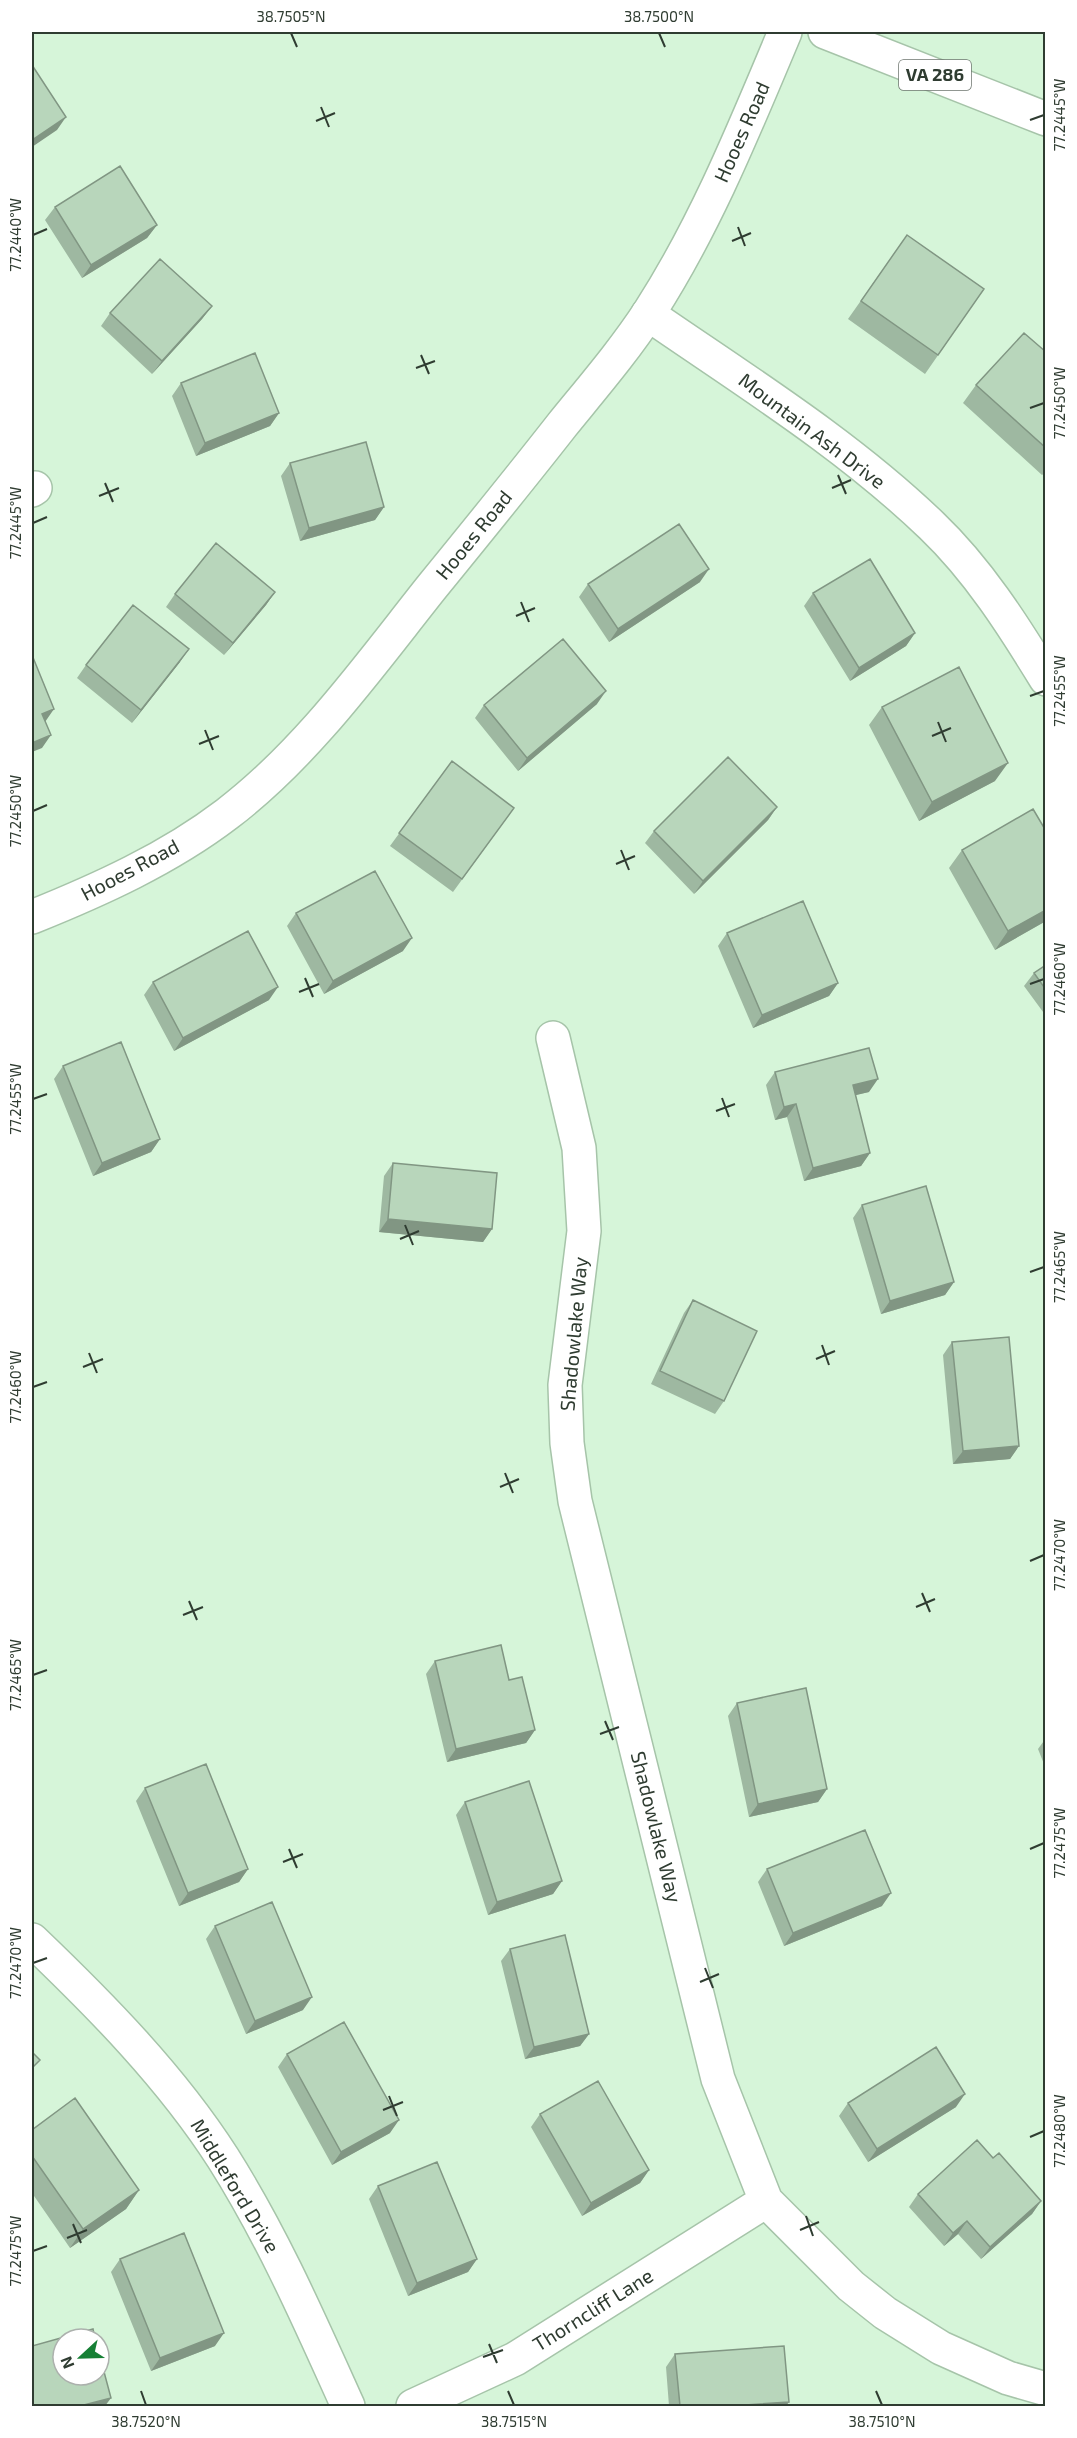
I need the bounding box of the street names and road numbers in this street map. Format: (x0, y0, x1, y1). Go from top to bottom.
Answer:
road number: VA 286 (899, 60, 971, 90)
street label: Hooes Road (708, 78, 774, 186)
street label: Mountain Ash Drive (735, 367, 891, 493)
street label: Hooes Road (430, 485, 516, 584)
street label: Hooes Road (76, 833, 183, 905)
street label: Shadowlake Way (554, 1255, 592, 1412)
street label: Shadowlake Way (627, 1749, 687, 1905)
street label: Middleford Drive (186, 2114, 285, 2257)
street label: Thorncliff Lane (528, 2263, 657, 2356)

